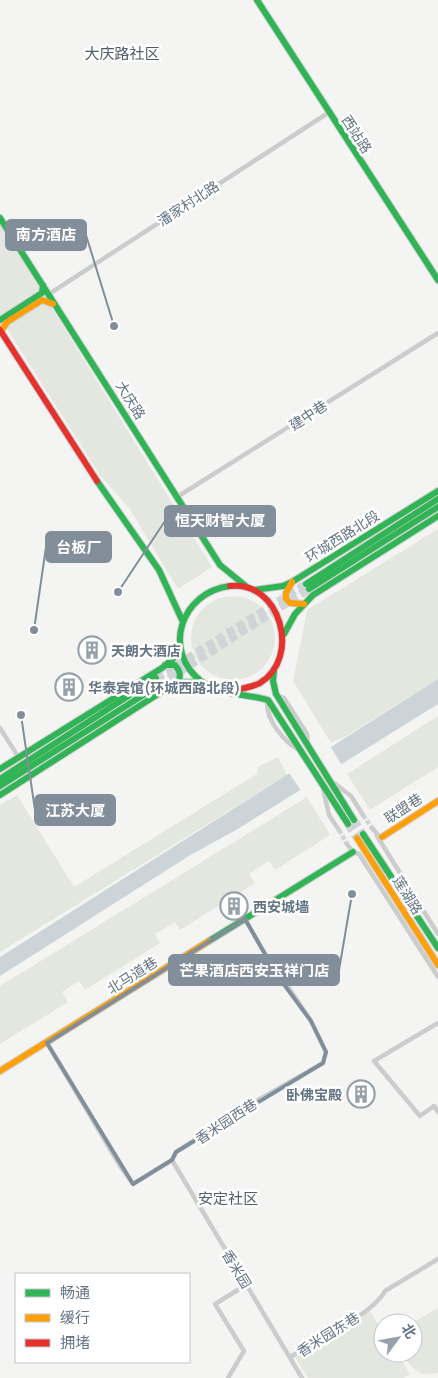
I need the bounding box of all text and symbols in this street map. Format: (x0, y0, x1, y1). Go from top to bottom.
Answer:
district label: 大庆路社区 (84, 43, 160, 64)
street label: 西站路 (338, 111, 376, 157)
street label: 潘家村北路 (153, 176, 223, 230)
callout: 南方酒店 (6, 220, 86, 250)
text: 南方酒店 (16, 224, 76, 245)
street label: 大庆路 (112, 377, 150, 423)
street label: 建中巷 (285, 396, 331, 434)
callout: 恒天财智大厦 (165, 506, 275, 536)
street label: 环城西路北段 (301, 506, 383, 566)
text: 恒天财智大厦 (175, 510, 265, 531)
callout: 台板厂 (46, 532, 111, 562)
text: 台板厂 (56, 537, 102, 558)
building icon: 天朗大酒店 (77, 635, 107, 665)
place label: 天朗大酒店 (111, 641, 181, 660)
building icon: 华泰宾馆(环城西路北段) (54, 672, 84, 702)
place label: 华泰宾馆(环城西路北段) (88, 678, 241, 697)
street label: 联盟巷 (380, 789, 426, 827)
callout: 江苏大厦 (35, 795, 115, 825)
text: 江苏大厦 (45, 800, 105, 821)
street label: 莲湖路 (389, 872, 427, 918)
building icon: 西安城墙 (219, 891, 249, 921)
place label: 西安城墙 (253, 897, 309, 916)
street label: 北马道巷 (103, 952, 161, 998)
callout: 芒果酒店西安玉祥门店 (169, 955, 339, 985)
text: 芒果酒店西安玉祥门店 (179, 960, 329, 981)
building icon: 卧佛宝殿 (346, 1079, 376, 1109)
place label: 卧佛宝殿 (286, 1085, 342, 1104)
street label: 香米园西巷 (191, 1094, 261, 1148)
district label: 安定社区 (198, 1188, 258, 1209)
street label: 香米园 (218, 1246, 256, 1292)
legend (15, 1273, 190, 1363)
text: 畅通 (60, 1282, 90, 1303)
text: 缓行 (60, 1307, 90, 1328)
street label: 香米园东巷 (293, 1307, 363, 1361)
north arrow (373, 1313, 423, 1363)
text: 北 (398, 1320, 421, 1342)
text: 拥堵 (60, 1332, 90, 1353)

